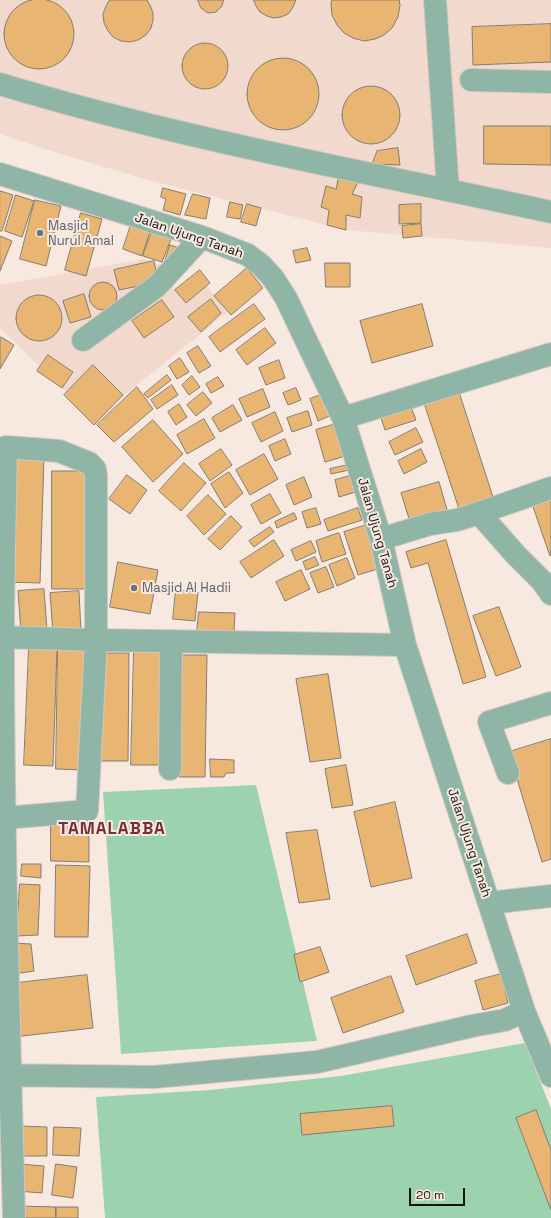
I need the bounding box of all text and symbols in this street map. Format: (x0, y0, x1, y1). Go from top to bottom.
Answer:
street label: Jalan Ujung Tanah (133, 210, 245, 262)
place label: Masjid Nurul Amal (48, 218, 114, 249)
marker: Masjid Nurul Amal (35, 228, 45, 238)
street label: Jalan Ujung Tanah (354, 476, 400, 590)
place label: Masjid Al Hadii (142, 580, 231, 596)
marker: Masjid Al Hadii (129, 583, 139, 593)
street label: Jalan Ujung Tanah (444, 787, 494, 899)
district label: TAMALABBA (58, 819, 166, 839)
scale bar (411, 1180, 467, 1206)
text: 20 m (416, 1187, 444, 1203)

